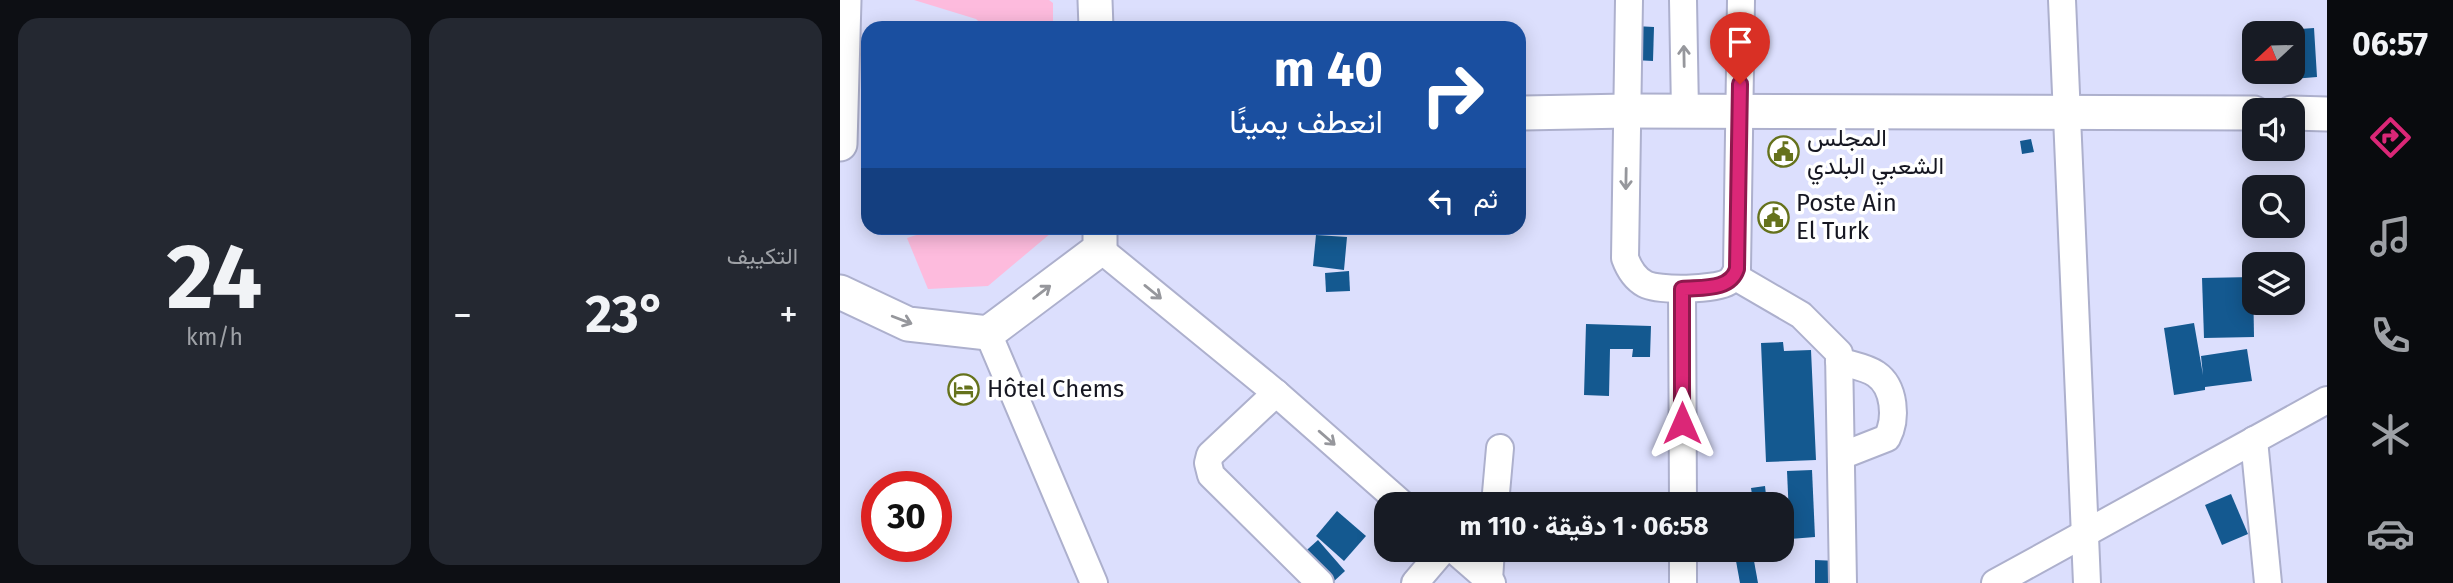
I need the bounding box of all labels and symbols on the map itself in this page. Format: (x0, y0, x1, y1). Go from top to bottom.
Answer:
pin (1710, 12.0, 1770, 84)
north arrow (2242, 21, 2305, 84)
one-way arrow (1677, 44, 1691, 67)
place label: المجلس الشعبي البلدي (1807, 124, 1944, 185)
public building icon: المجلس الشعبي البلدي (1767, 135, 1801, 169)
one-way arrow (1620, 167, 1633, 190)
place label: Poste Ain El Turk (1796, 189, 1897, 245)
public building icon: Poste Ain El Turk (1756, 200, 1790, 234)
one-way arrow (1143, 284, 1161, 300)
one-way arrow (1033, 285, 1052, 300)
one-way arrow (891, 315, 912, 328)
hotel icon: Hôtel Chems (947, 372, 981, 406)
place label: Hôtel Chems (987, 375, 1124, 403)
position arrow (1645, 386, 1719, 460)
one-way arrow (1318, 430, 1336, 446)
speed limit sign: 30 (861, 471, 952, 562)

